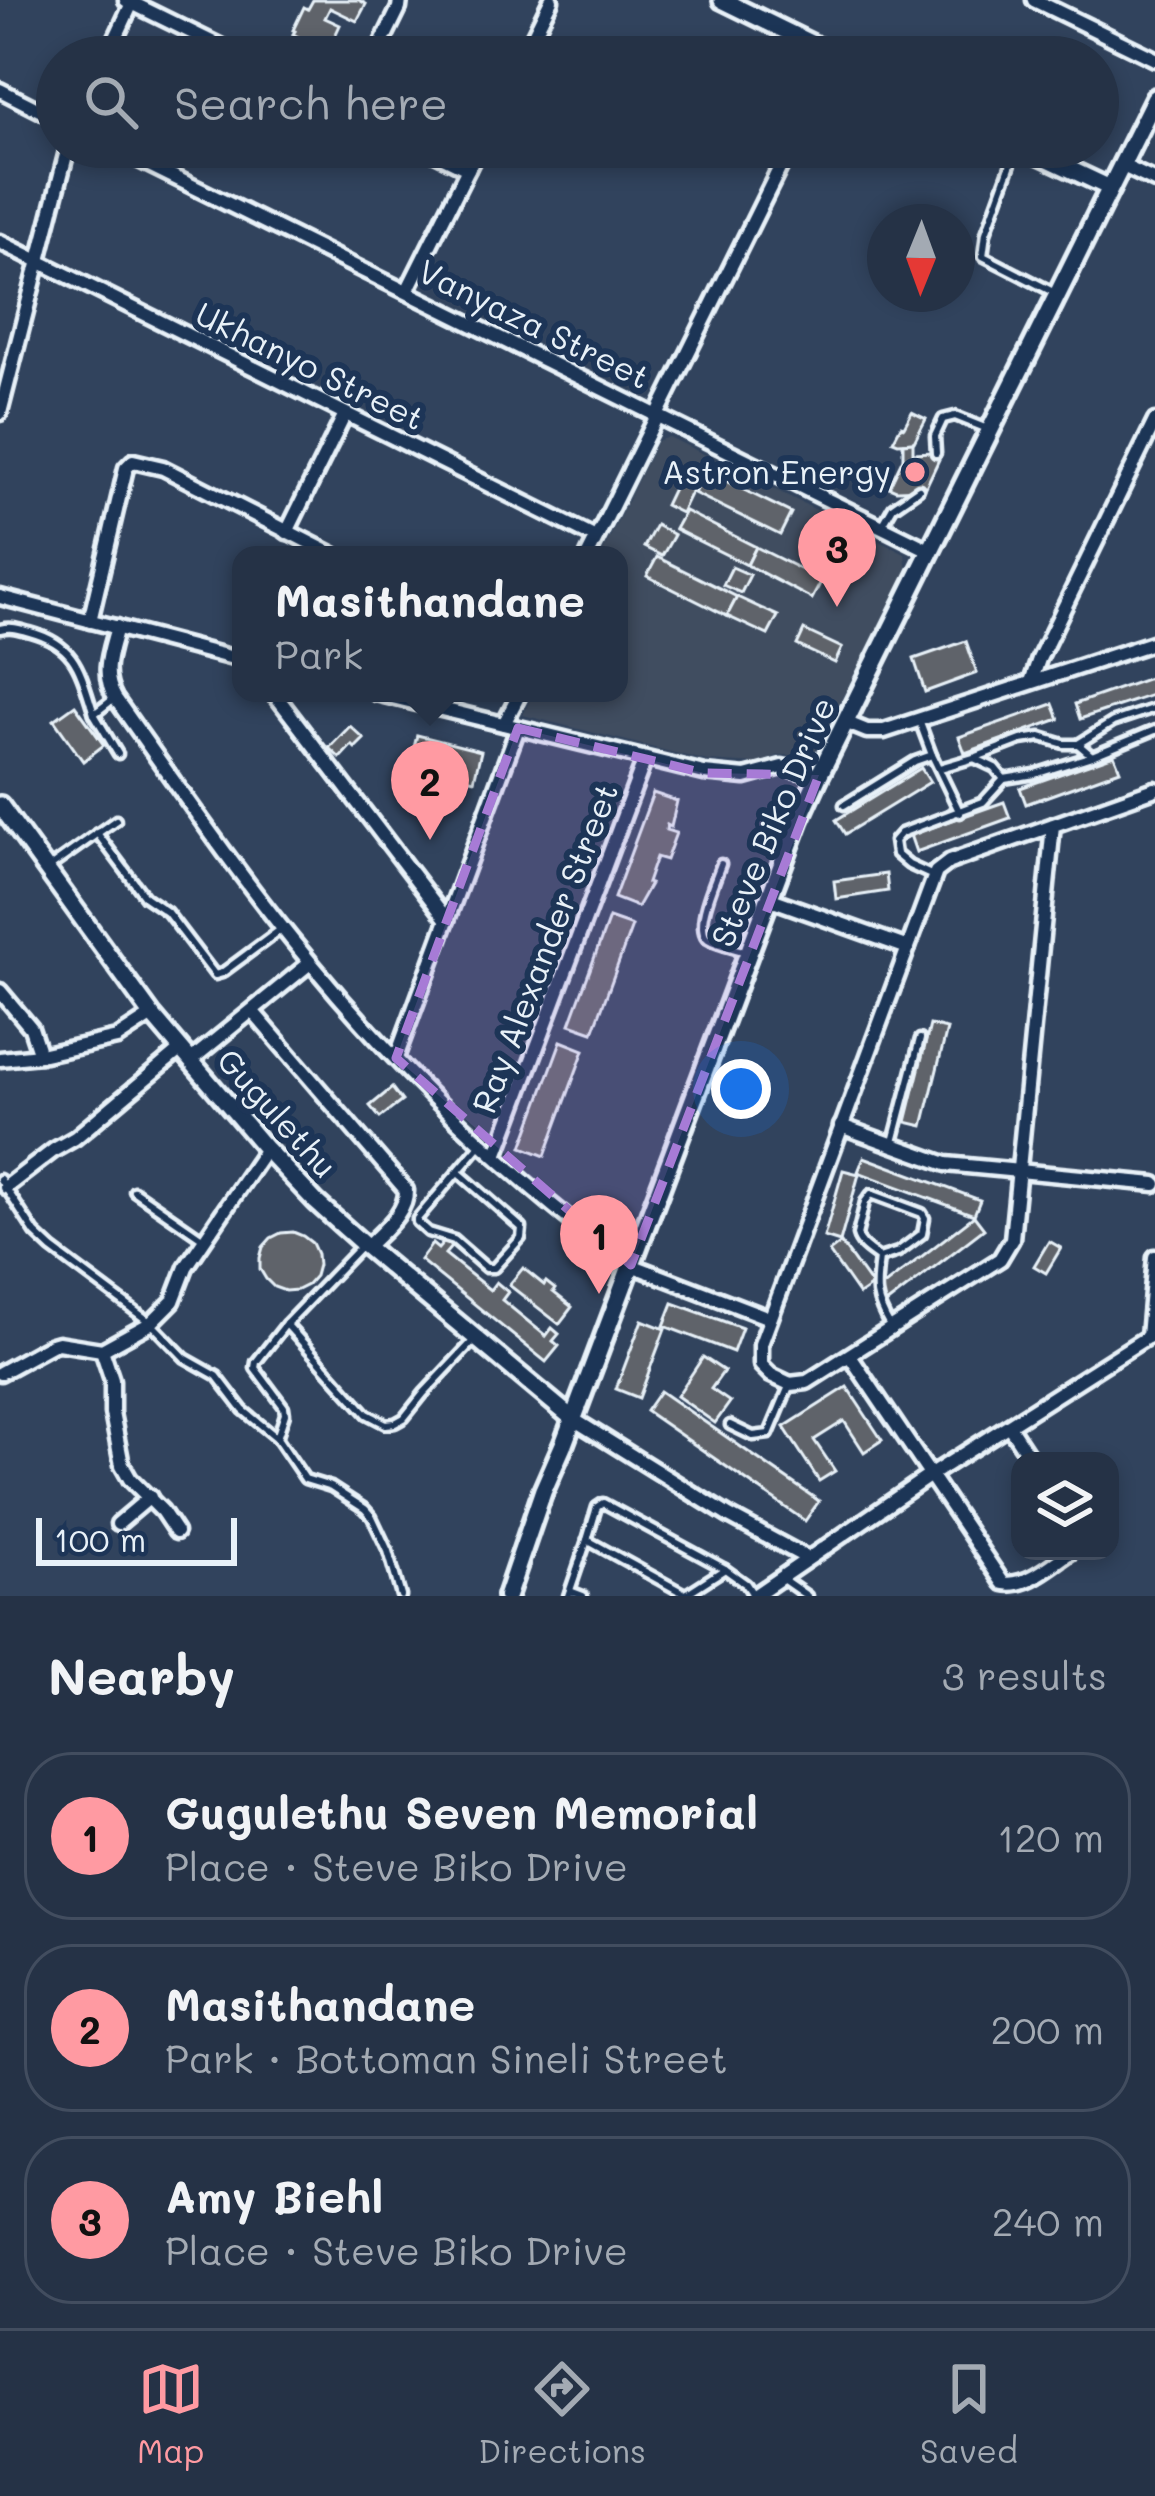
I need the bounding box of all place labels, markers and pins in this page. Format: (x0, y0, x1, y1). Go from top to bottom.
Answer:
place label: Astron Energy (662, 449, 891, 493)
marker: Astron Energy (902, 459, 928, 485)
pin: 3 (798, 508, 876, 607)
pin: 2 (391, 741, 469, 840)
pin: 1 (560, 1195, 638, 1294)

